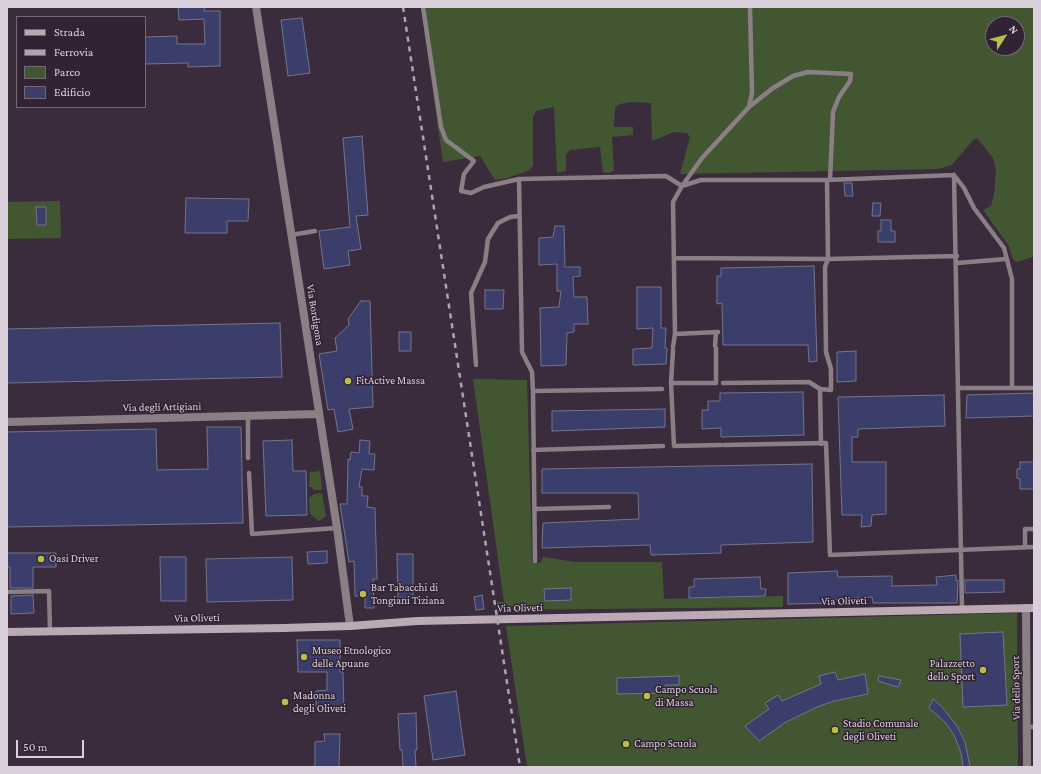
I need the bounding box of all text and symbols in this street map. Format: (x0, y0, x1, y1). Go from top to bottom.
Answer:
legend (16, 16, 146, 108)
north arrow (985, 16, 1025, 56)
text: N (1007, 23, 1021, 36)
text: Strada (54, 25, 85, 39)
text: Ferrovia (54, 45, 93, 59)
text: Parco (54, 65, 80, 79)
text: Edificio (54, 85, 90, 99)
street label: Via Bordigona (304, 284, 326, 346)
place label: FitActive Massa (356, 374, 425, 388)
marker: FitActive Massa (343, 376, 353, 386)
street label: Via degli Artigiani (123, 400, 201, 414)
place label: Oasi Driver (49, 552, 99, 566)
marker: Oasi Driver (36, 554, 46, 564)
place label: Bar Tabacchi di Tongiani Tiziana (371, 581, 445, 607)
marker: Bar Tabacchi di Tongiani Tiziana (358, 589, 368, 599)
street label: Via Oliveti (821, 594, 867, 608)
street label: Via Oliveti (497, 601, 543, 615)
street label: Via Oliveti (174, 611, 220, 625)
place label: Museo Etnologico delle Apuane (312, 644, 391, 670)
marker: Museo Etnologico delle Apuane (299, 652, 309, 662)
street label: Via dello Sport (1009, 656, 1023, 720)
place label: Palazzetto dello Sport (927, 657, 975, 683)
marker: Palazzetto dello Sport (978, 665, 988, 675)
place label: Campo Scuola di Massa (655, 683, 718, 709)
place label: Madonna degli Oliveti (293, 689, 346, 715)
marker: Campo Scuola di Massa (642, 691, 652, 701)
marker: Madonna degli Oliveti (280, 697, 290, 707)
place label: Stadio Comunale degli Oliveti (843, 717, 918, 743)
marker: Stadio Comunale degli Oliveti (830, 725, 840, 735)
scale bar (18, 732, 86, 758)
place label: Campo Scuola (634, 737, 697, 751)
marker: Campo Scuola (621, 739, 631, 749)
text: 50 m (23, 740, 47, 754)

